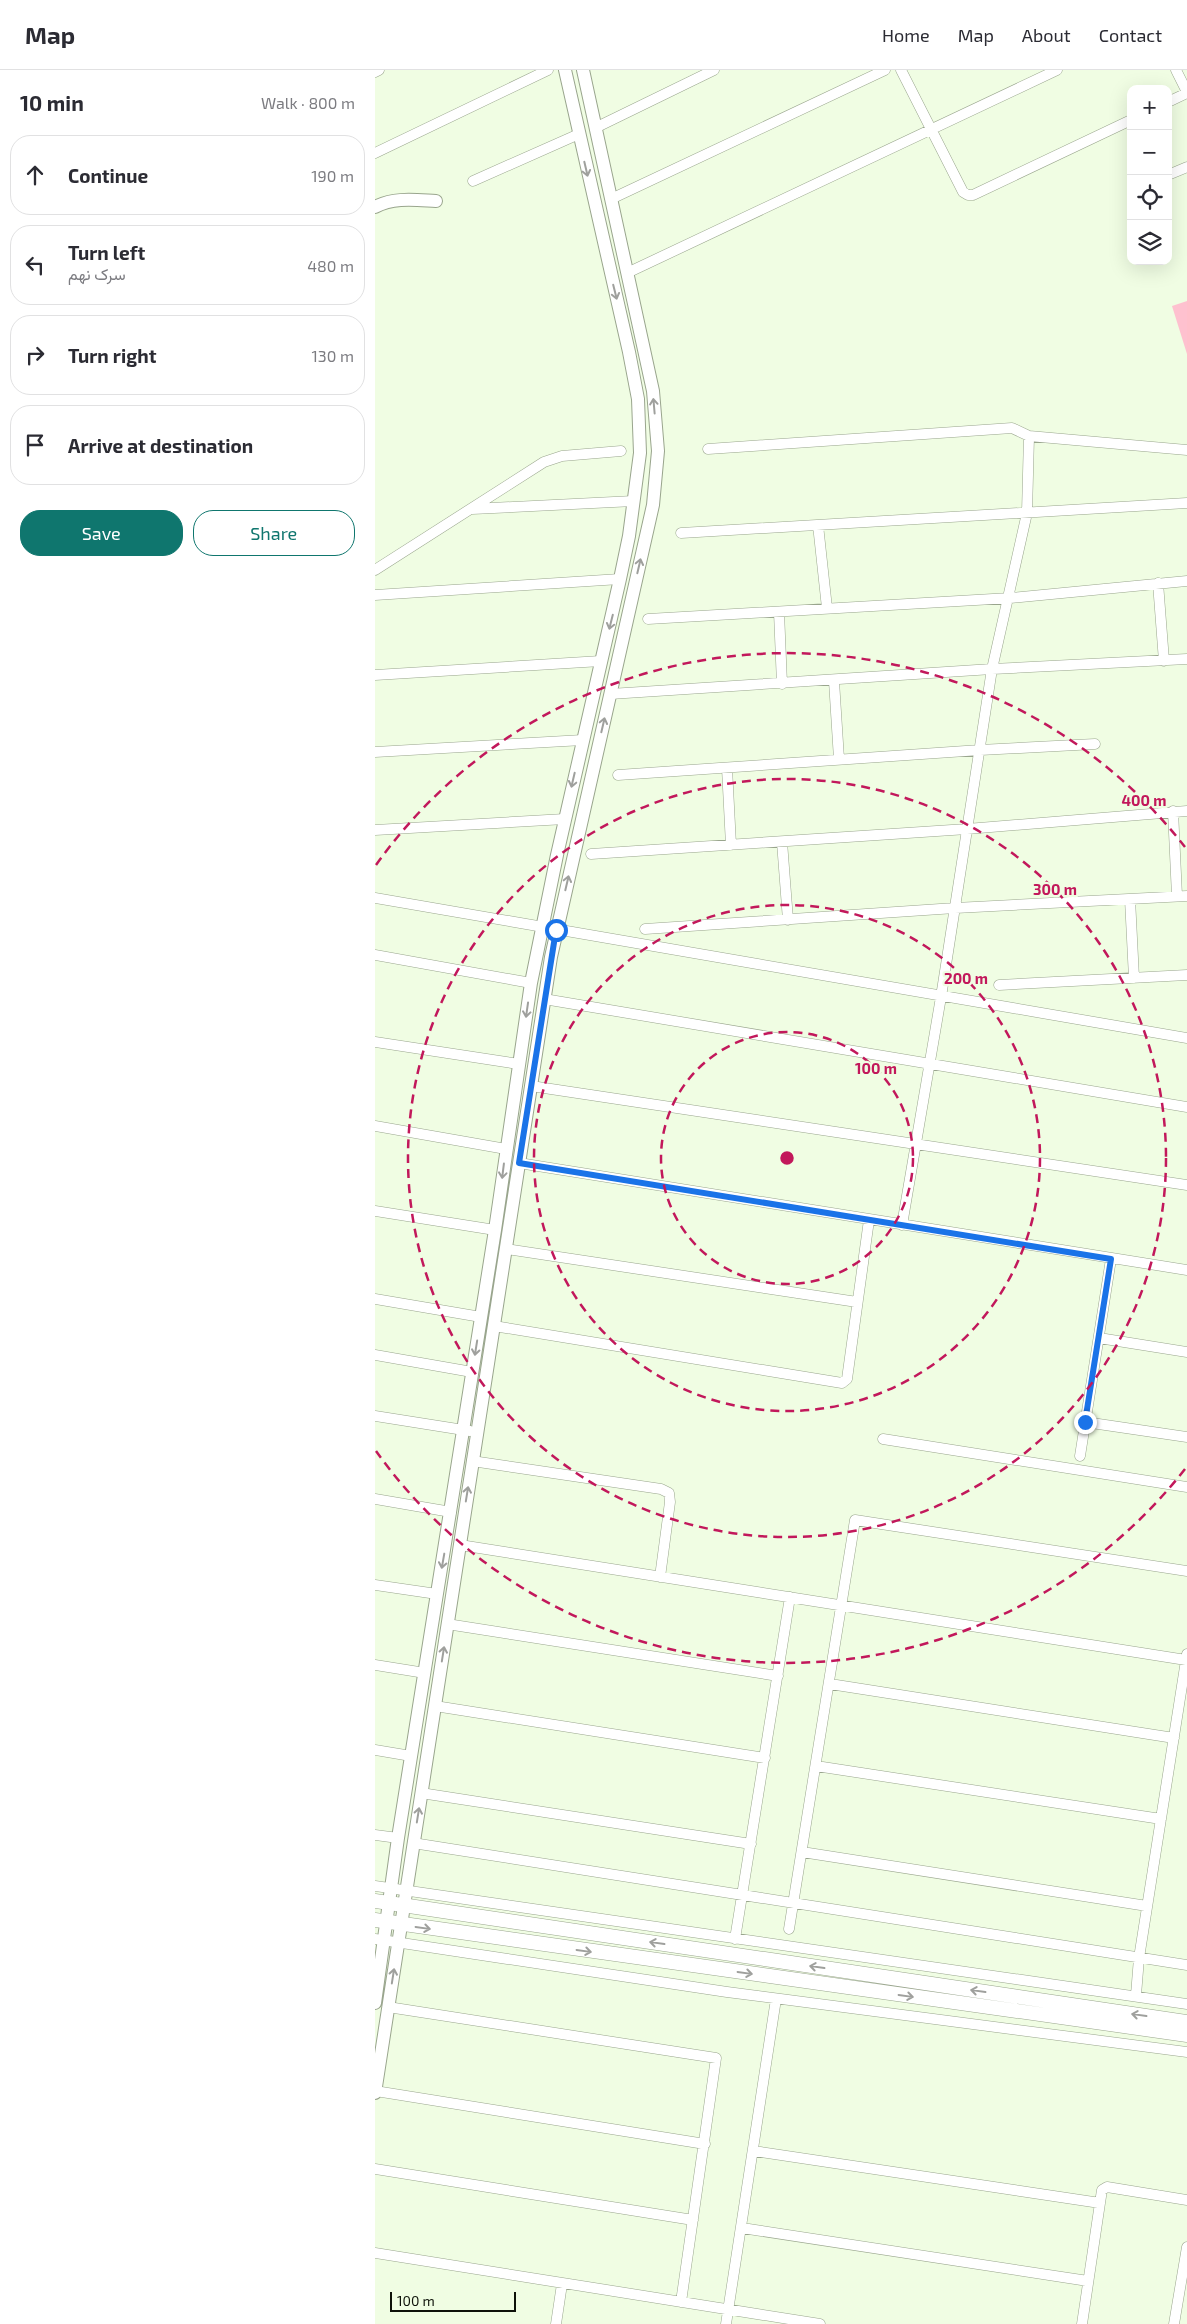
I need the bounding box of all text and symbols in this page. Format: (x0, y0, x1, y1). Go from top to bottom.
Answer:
text: Map (25, 20, 75, 49)
text: Home (882, 24, 930, 46)
text: Map (958, 24, 994, 46)
text: About (1022, 24, 1071, 46)
text: Contact (1099, 24, 1162, 46)
map controls (1127, 85, 1172, 265)
button: + (1127, 85, 1172, 130)
text: 10 min (20, 90, 84, 115)
text: Walk · 800 m (261, 93, 355, 112)
button: − (1127, 130, 1172, 175)
one-way arrow (582, 160, 591, 176)
icon: ahead (21, 161, 49, 189)
text: Continue (68, 164, 148, 187)
text: 190 m (311, 166, 354, 185)
button: locate (1127, 175, 1172, 220)
button: layers (1127, 220, 1172, 265)
text: Turn left (68, 241, 145, 264)
icon: left (21, 251, 49, 279)
text: 480 m (307, 256, 354, 275)
text: سرک نهم (68, 264, 126, 283)
one-way arrow (611, 283, 620, 299)
icon: right (21, 341, 49, 369)
text: Turn right (68, 344, 156, 367)
text: 130 m (312, 346, 354, 365)
one-way arrow (649, 398, 659, 414)
icon: arrive (21, 431, 49, 459)
text: Arrive at destination (68, 434, 253, 457)
button: Save (20, 510, 183, 556)
button: Share (193, 510, 355, 556)
one-way arrow (635, 559, 644, 575)
one-way arrow (606, 613, 615, 629)
one-way arrow (599, 717, 608, 733)
one-way arrow (568, 772, 577, 788)
text: 400 m (1122, 791, 1166, 809)
one-way arrow (563, 875, 572, 891)
text: 300 m (1033, 880, 1077, 898)
route start (545, 919, 568, 942)
text: 200 m (944, 969, 988, 987)
one-way arrow (522, 1002, 532, 1018)
text: 100 m (855, 1059, 897, 1077)
centre of rings (778, 1149, 796, 1167)
one-way arrow (498, 1162, 508, 1178)
one-way arrow (470, 1340, 480, 1356)
route end (1074, 1411, 1097, 1434)
one-way arrow (463, 1486, 473, 1502)
one-way arrow (437, 1553, 447, 1569)
one-way arrow (438, 1647, 448, 1663)
one-way arrow (413, 1807, 423, 1823)
one-way arrow (415, 1923, 431, 1933)
one-way arrow (649, 1938, 665, 1948)
one-way arrow (576, 1946, 592, 1956)
one-way arrow (810, 1962, 826, 1972)
one-way arrow (388, 1968, 398, 1984)
one-way arrow (737, 1968, 753, 1978)
one-way arrow (970, 1986, 986, 1996)
one-way arrow (898, 1991, 914, 2001)
one-way arrow (1131, 2010, 1147, 2020)
scale bar (390, 2289, 516, 2312)
text: 100 m (397, 2292, 435, 2309)

